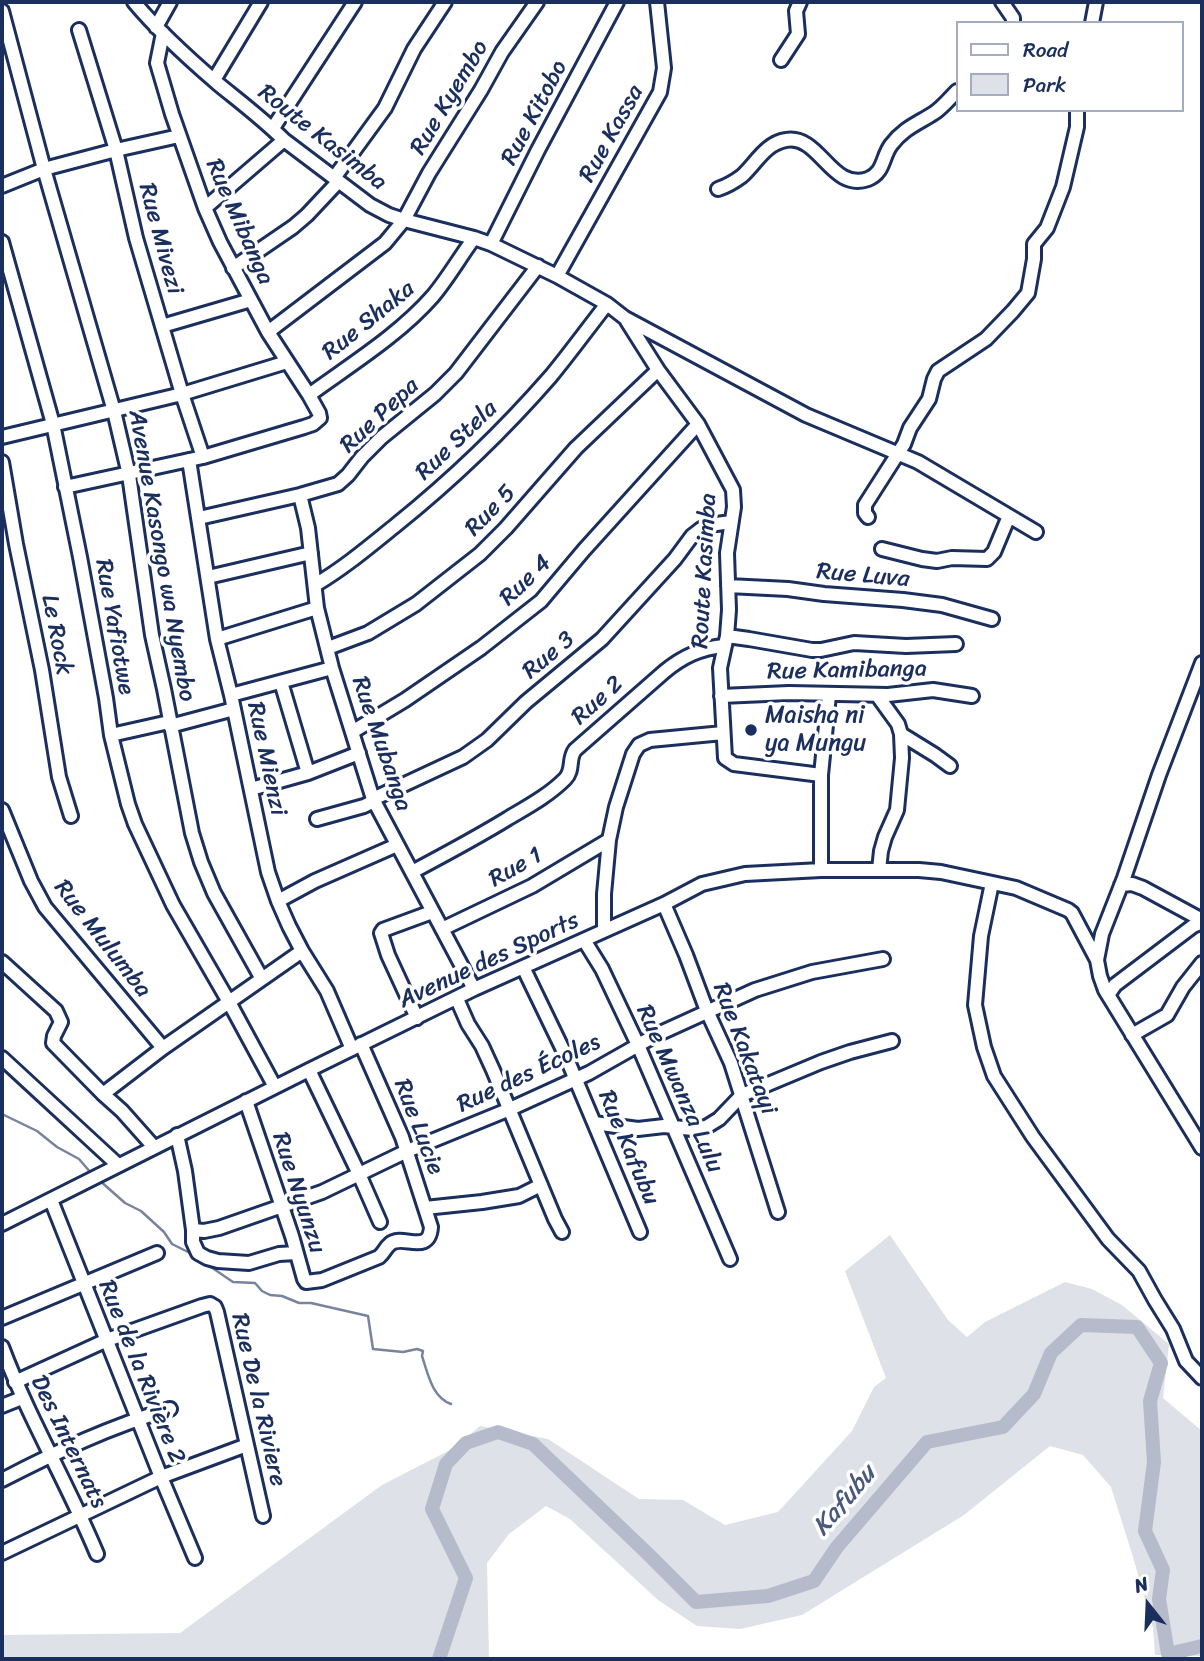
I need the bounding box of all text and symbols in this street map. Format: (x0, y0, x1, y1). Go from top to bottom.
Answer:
legend (956, 21, 1183, 112)
text: Road (1023, 31, 1068, 69)
street label: Rue Kyembo (404, 35, 496, 161)
street label: Rue Kitobo (495, 56, 575, 170)
text: Park (1023, 66, 1066, 104)
street label: Route Kasimba (252, 79, 392, 197)
street label: Rue Kassa (574, 80, 650, 188)
street label: Rue Mibanga (198, 155, 280, 289)
street label: Rue Mivezi (131, 180, 189, 298)
street label: Rue Shaka (317, 275, 421, 367)
street label: Rue Pepa (334, 372, 426, 460)
street label: Rue Stela (410, 395, 504, 487)
street label: Avenue Kasongo wa Nyembo (121, 408, 201, 704)
street label: Rue 5 (460, 479, 522, 543)
street label: Route Kasimba (687, 493, 723, 649)
street label: Rue 4 (494, 549, 558, 613)
street label: Rue Yafiotwe (88, 557, 140, 697)
street label: Rue Luva (815, 558, 911, 594)
street label: Le Rock (34, 592, 78, 678)
street label: Rue 3 (517, 626, 581, 686)
street label: Rue Kamibanga (767, 655, 927, 687)
street label: Rue 2 (566, 670, 630, 732)
street label: Rue Mubanga (344, 673, 418, 815)
street label: Rue Mienzi (240, 700, 292, 818)
place label: Maisha ni ya Mungu (765, 702, 866, 758)
marker: Maisha ni ya Mungu (743, 722, 759, 738)
street label: Rue 1 (484, 842, 548, 894)
street label: Rue Mulumba (47, 874, 157, 1004)
street label: Avenue des Sports (394, 907, 584, 1015)
street label: Rue Kakatayi (706, 979, 782, 1119)
street label: Rue Mwanza Lulu (629, 1001, 729, 1177)
street label: Rue des Écoles (453, 1028, 605, 1120)
street label: Rue Lucie (387, 1075, 449, 1179)
street label: Rue Kafubu (591, 1086, 665, 1210)
street label: Rue Nyunzu (265, 1129, 331, 1257)
street label: Rue de la Rivière 2 (91, 1276, 191, 1468)
street label: Rue De la Riviere (224, 1311, 292, 1489)
street label: Des Internats (23, 1371, 113, 1513)
water label: Kafubu (807, 1460, 883, 1542)
text: N (1130, 1567, 1153, 1602)
north arrow (1113, 1570, 1183, 1640)

